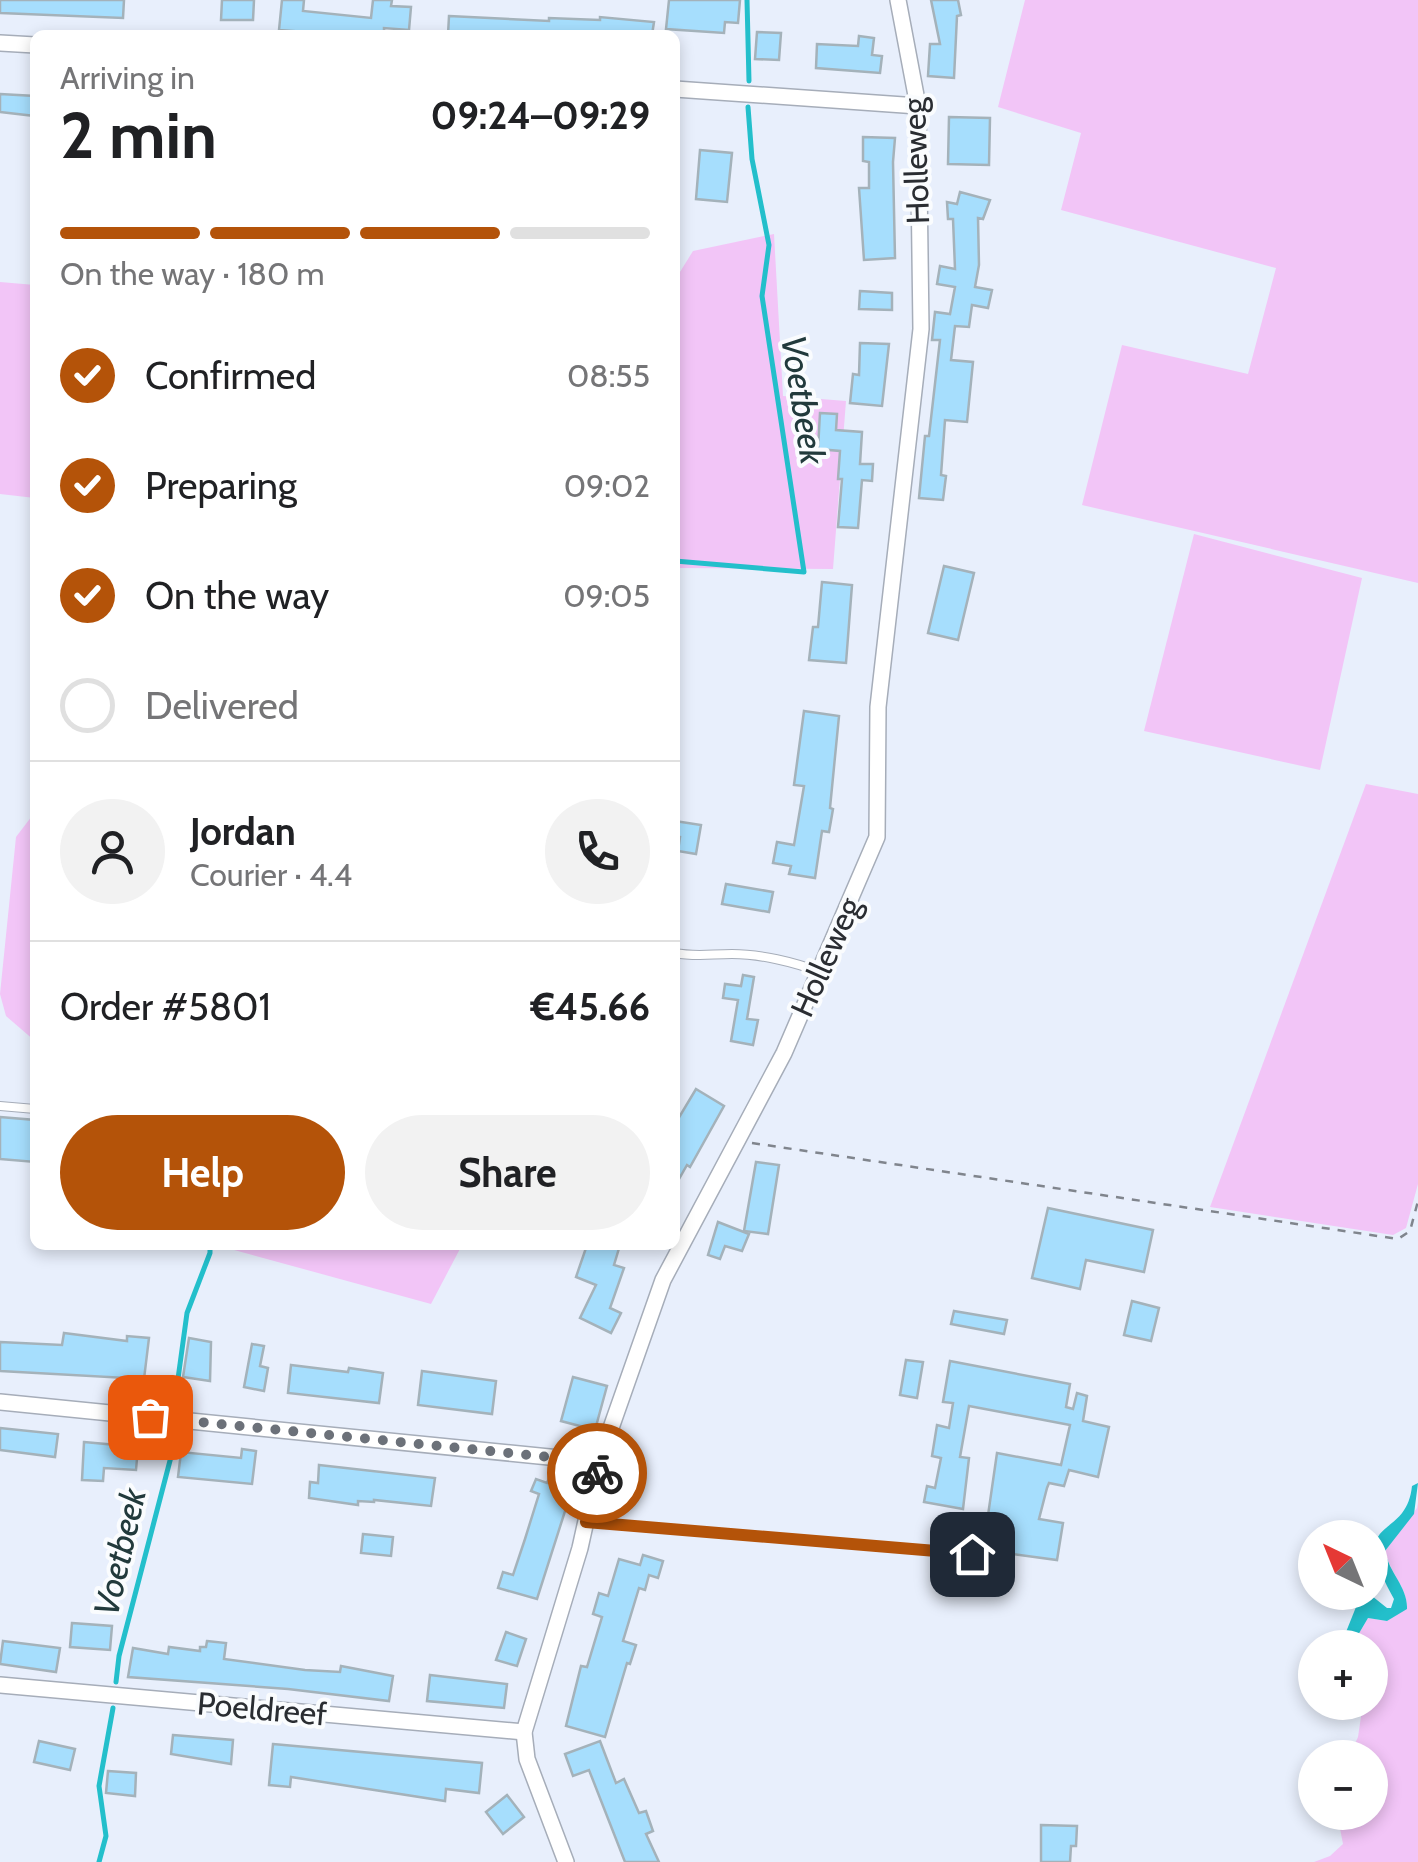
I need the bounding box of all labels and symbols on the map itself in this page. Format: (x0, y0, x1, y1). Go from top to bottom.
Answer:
street label: Holleweg (894, 96, 937, 225)
water label: Voetbeek (772, 333, 835, 468)
street label: Holleweg (782, 890, 870, 1022)
pin (108, 1375, 193, 1460)
courier (547, 1423, 647, 1523)
water label: Voetbeek (84, 1483, 155, 1620)
pin (930, 1512, 1015, 1597)
north arrow (1298, 1520, 1388, 1610)
street label: Poeldreef (196, 1683, 329, 1734)

